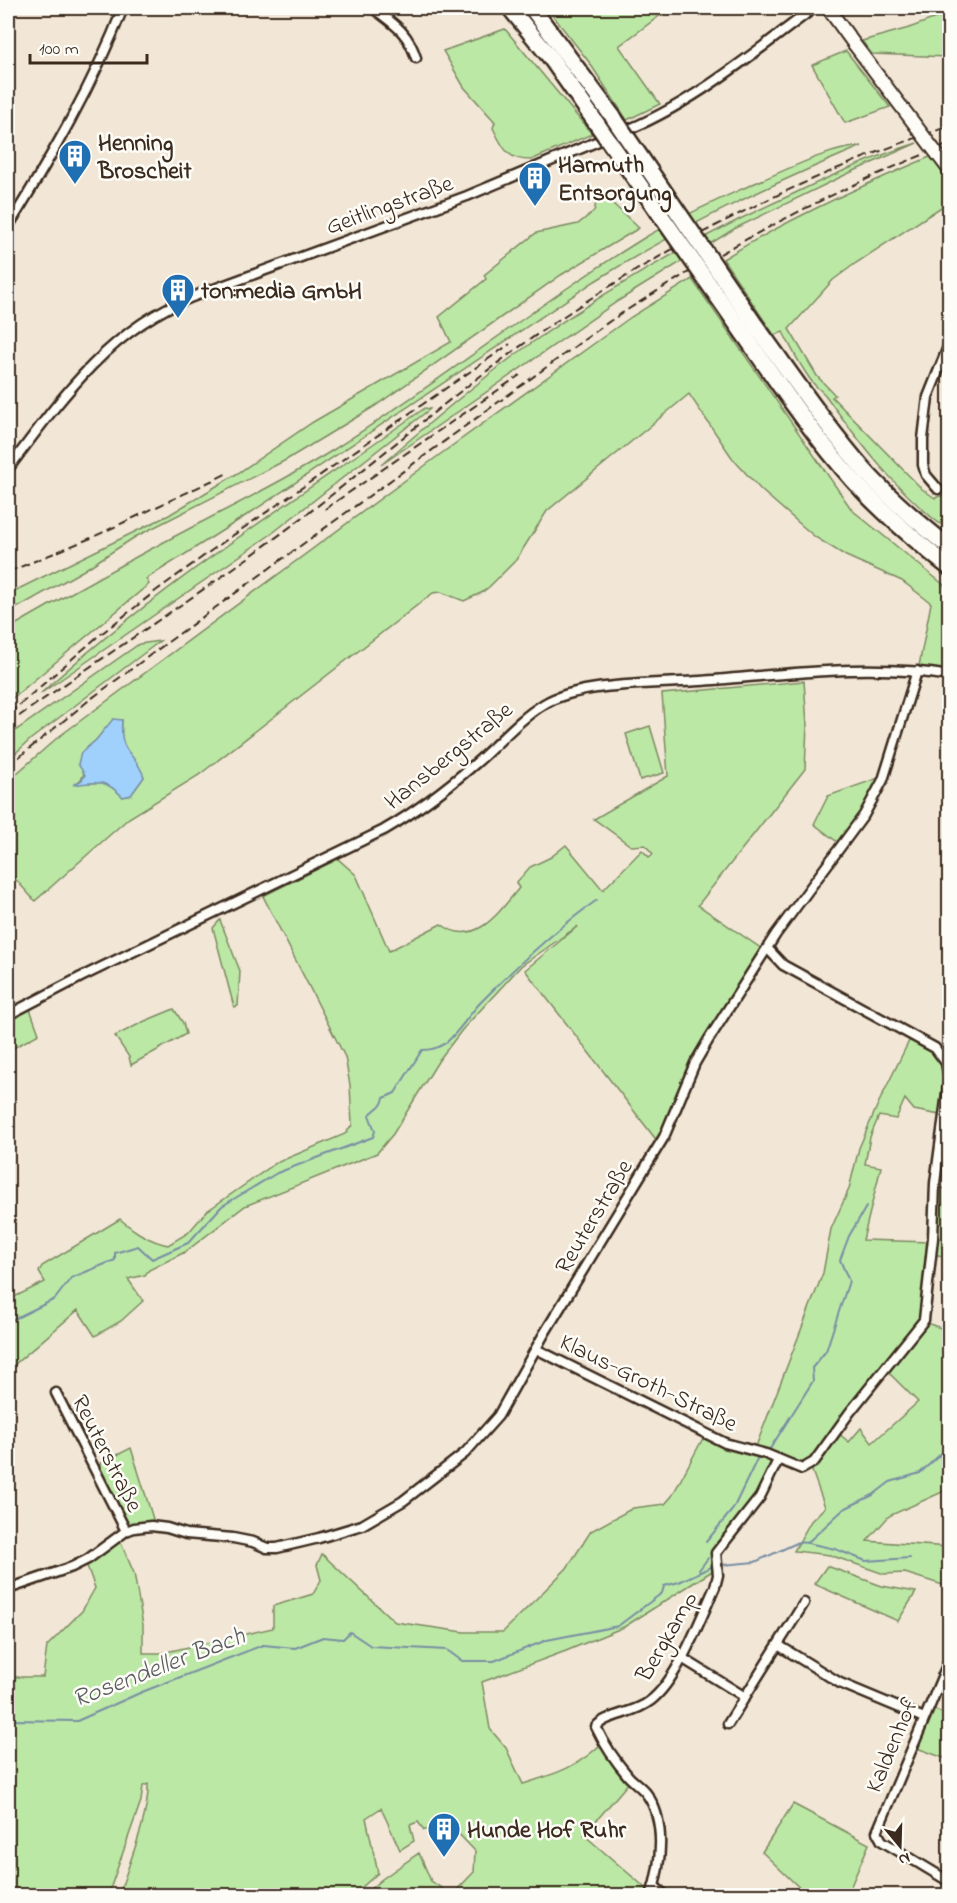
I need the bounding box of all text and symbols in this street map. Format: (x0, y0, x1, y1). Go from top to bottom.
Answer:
scale bar (30, 27, 147, 65)
text: 100 m (39, 37, 79, 63)
place label: Henning Broscheit (97, 127, 192, 190)
building icon: Henning Broscheit (57, 138, 93, 185)
place label: Harmuth Entsorgung (558, 149, 672, 213)
building icon: Harmuth Entsorgung (517, 160, 553, 207)
street label: Geitlingstraße (321, 167, 459, 246)
building icon: ton:media GmbH (160, 272, 196, 319)
place label: ton:media GmbH (200, 275, 362, 310)
street label: Hansbergstraße (378, 694, 522, 820)
street label: Reuterstraße (547, 1153, 643, 1281)
street label: Klaus-Groth-Straße (553, 1326, 743, 1443)
street label: Reuterstraße (61, 1389, 151, 1519)
street label: Bergkamp (628, 1585, 708, 1690)
water label: Rosendeller Bach (67, 1618, 252, 1719)
street label: Kaldenhof (858, 1692, 929, 1799)
building icon: Hunde Hof Ruhr (426, 1811, 462, 1858)
place label: Hunde Hof Ruhr (467, 1814, 627, 1849)
north arrow (870, 1816, 930, 1876)
text: N (895, 1845, 913, 1871)

